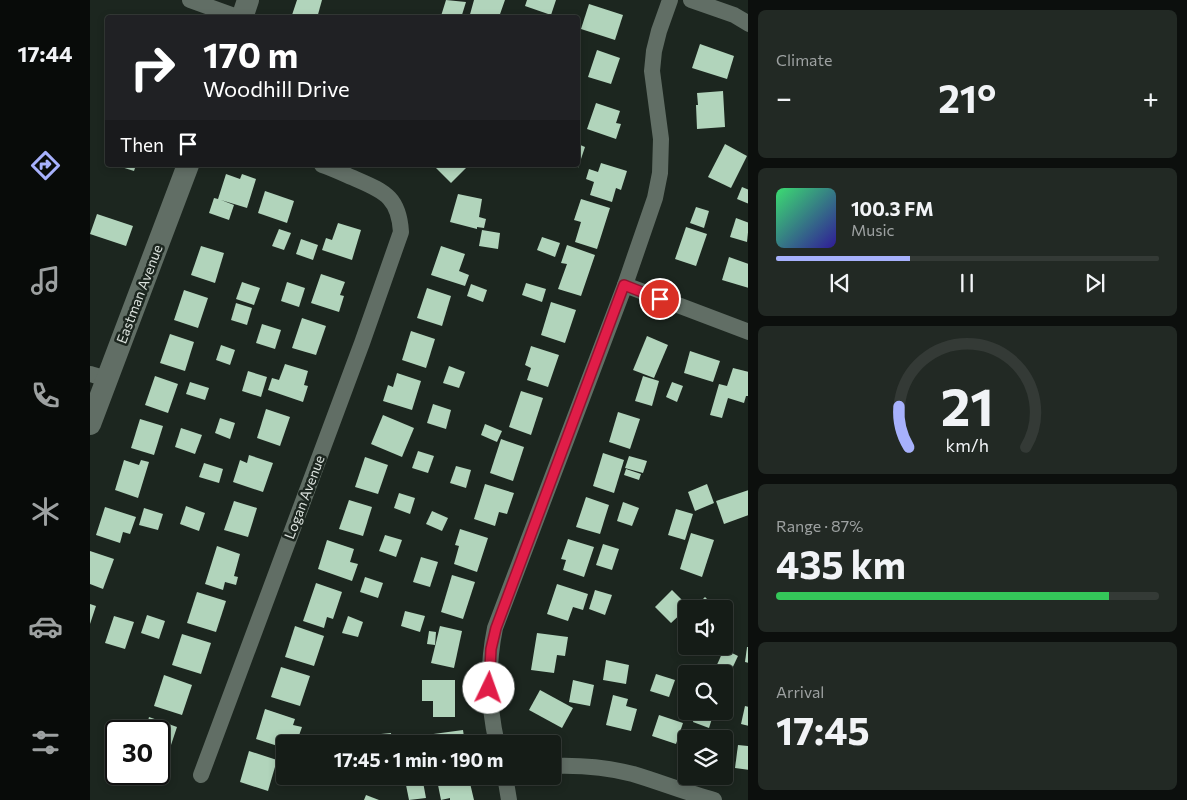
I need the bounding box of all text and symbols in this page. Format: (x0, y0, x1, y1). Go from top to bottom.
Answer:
text: 170 m (203, 32, 298, 75)
icon: right (120, 35, 185, 100)
text: 17:44 (18, 40, 72, 67)
text: Climate (776, 50, 832, 69)
text: 21° (938, 74, 996, 121)
text: Woodhill Drive (203, 75, 350, 102)
text: − (776, 80, 792, 114)
text: + (1143, 80, 1159, 114)
icon: arrive (174, 130, 202, 158)
text: Then (120, 133, 164, 156)
icon: directions (28, 148, 63, 183)
text: 100.3 FM (851, 197, 934, 220)
text: Music (851, 220, 895, 239)
street label: Eastman Avenue (112, 242, 166, 346)
icon: music (28, 263, 63, 298)
icon: previous (826, 269, 854, 297)
icon: pause (953, 269, 981, 297)
icon: next (1081, 269, 1109, 297)
pin (639, 278, 681, 320)
icon: arrive (646, 285, 674, 313)
text: 21 (941, 373, 994, 437)
icon: phone (28, 378, 63, 413)
text: km/h (946, 434, 989, 456)
street label: Logan Avenue (280, 453, 328, 541)
icon: climate (28, 494, 63, 529)
text: Range · 87% (776, 516, 863, 535)
text: 435 km (776, 540, 906, 587)
map controls (678, 600, 733, 785)
button: sound (678, 600, 733, 655)
icon: car (28, 609, 63, 644)
position arrow (462, 661, 514, 713)
button: search (678, 665, 733, 720)
text: Arrival (776, 682, 824, 701)
text: 17:45 (776, 706, 870, 753)
speed limit sign: 30 (105, 720, 170, 785)
icon: filters (28, 725, 63, 760)
button: layers (678, 730, 733, 785)
text: 17:45 · 1 min · 190 m (334, 748, 503, 771)

